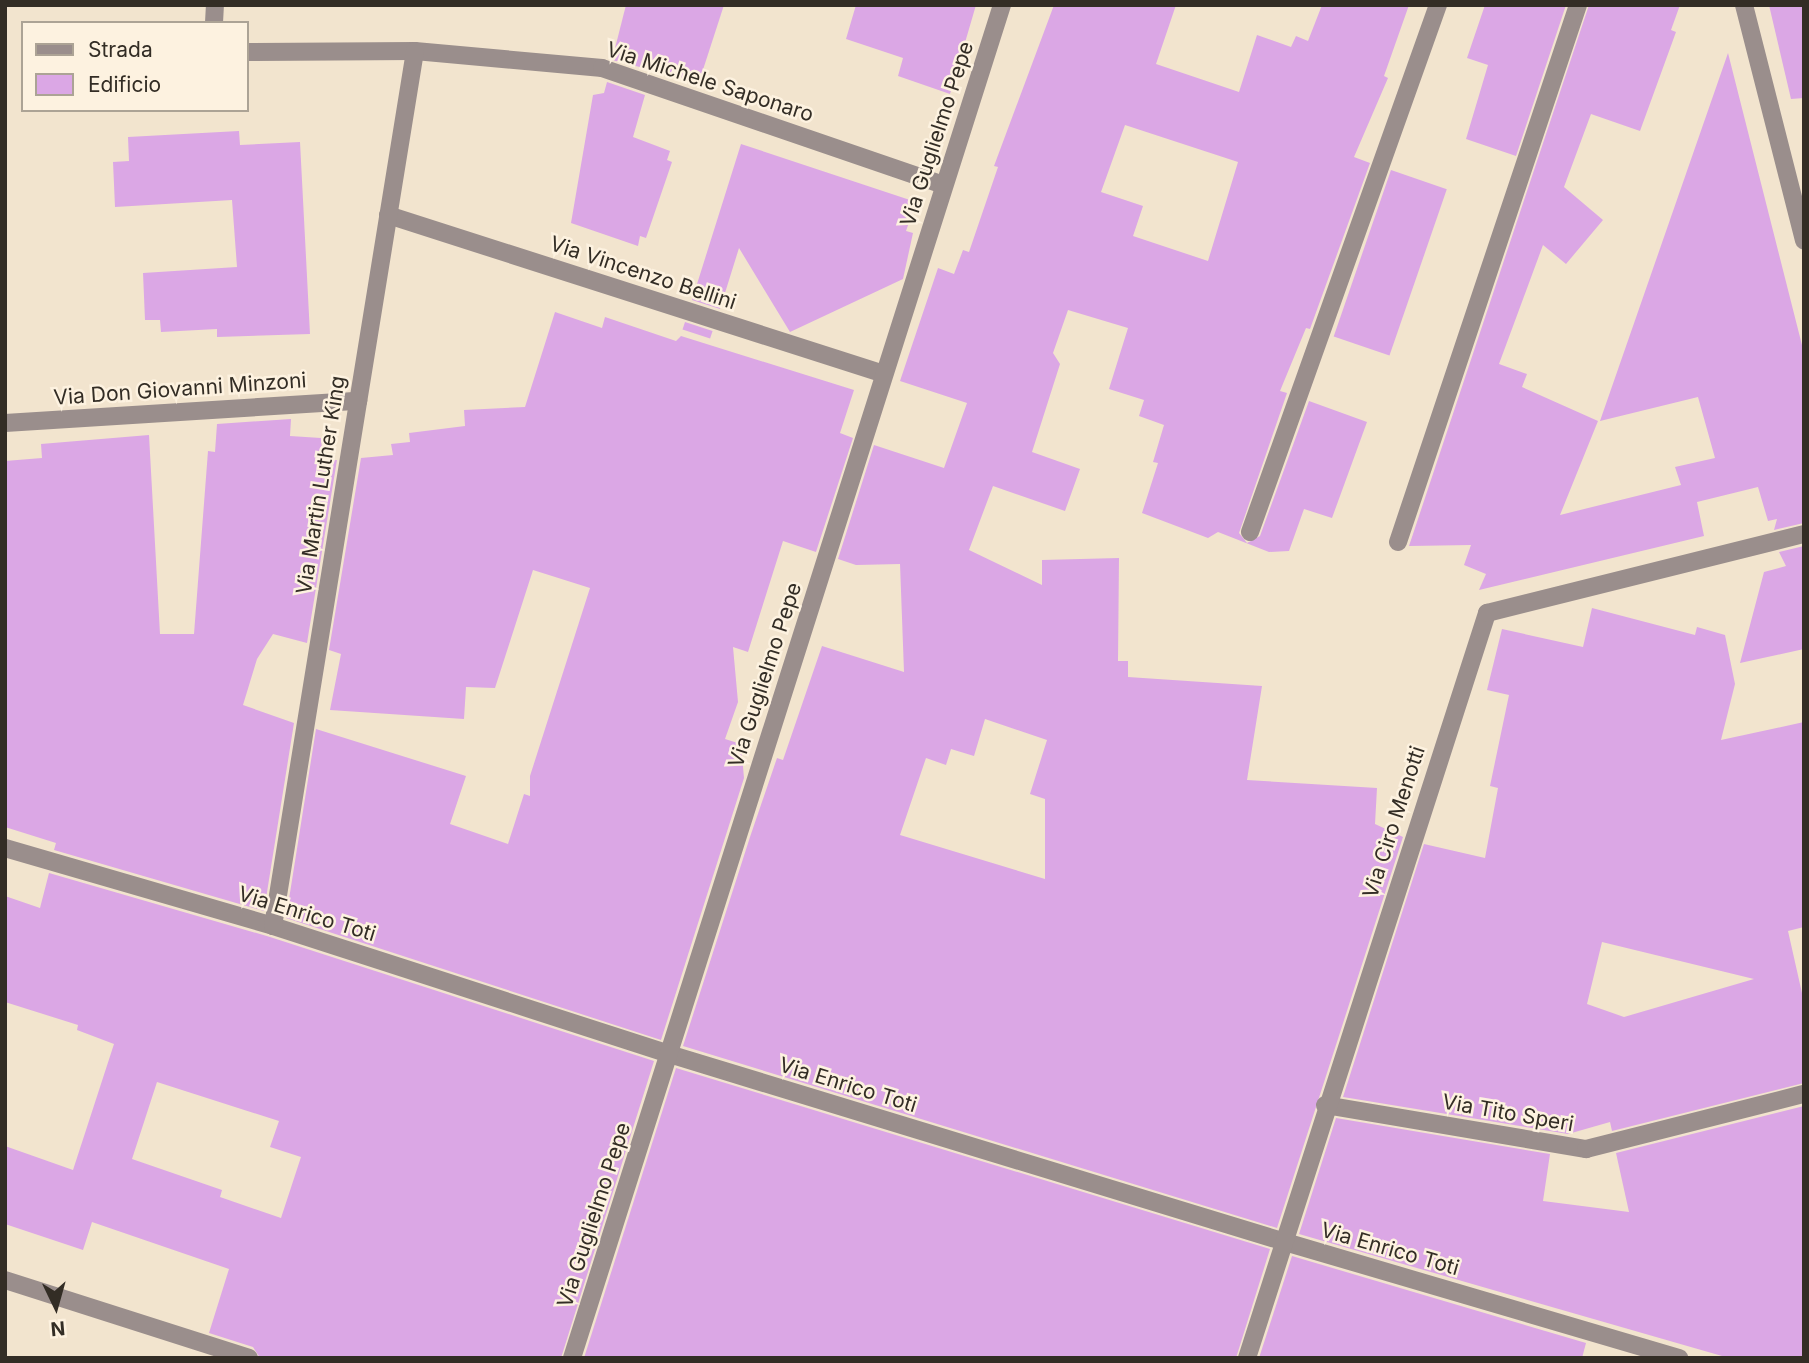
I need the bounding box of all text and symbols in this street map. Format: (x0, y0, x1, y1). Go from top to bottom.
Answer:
legend (21, 21, 248, 112)
text: Strada (88, 37, 153, 62)
street label: Via Michele Saponaro (603, 37, 817, 127)
street label: Via Guglielmo Pepe (895, 38, 979, 230)
text: Edificio (88, 72, 161, 97)
street label: Via Vincenzo Bellini (547, 231, 739, 315)
street label: Via Don Giovanni Minzoni (53, 368, 307, 410)
street label: Via Martin Luther King (291, 374, 351, 596)
street label: Via Guglielmo Pepe (723, 579, 807, 771)
street label: Via Ciro Menotti (1358, 743, 1430, 901)
street label: Via Enrico Toti (235, 881, 379, 947)
street label: Via Enrico Toti (776, 1052, 920, 1118)
street label: Via Tito Speri (1440, 1089, 1576, 1137)
street label: Via Guglielmo Pepe (552, 1119, 636, 1311)
street label: Via Enrico Toti (1318, 1217, 1462, 1281)
north arrow (21, 1272, 91, 1342)
text: N (50, 1316, 66, 1341)

